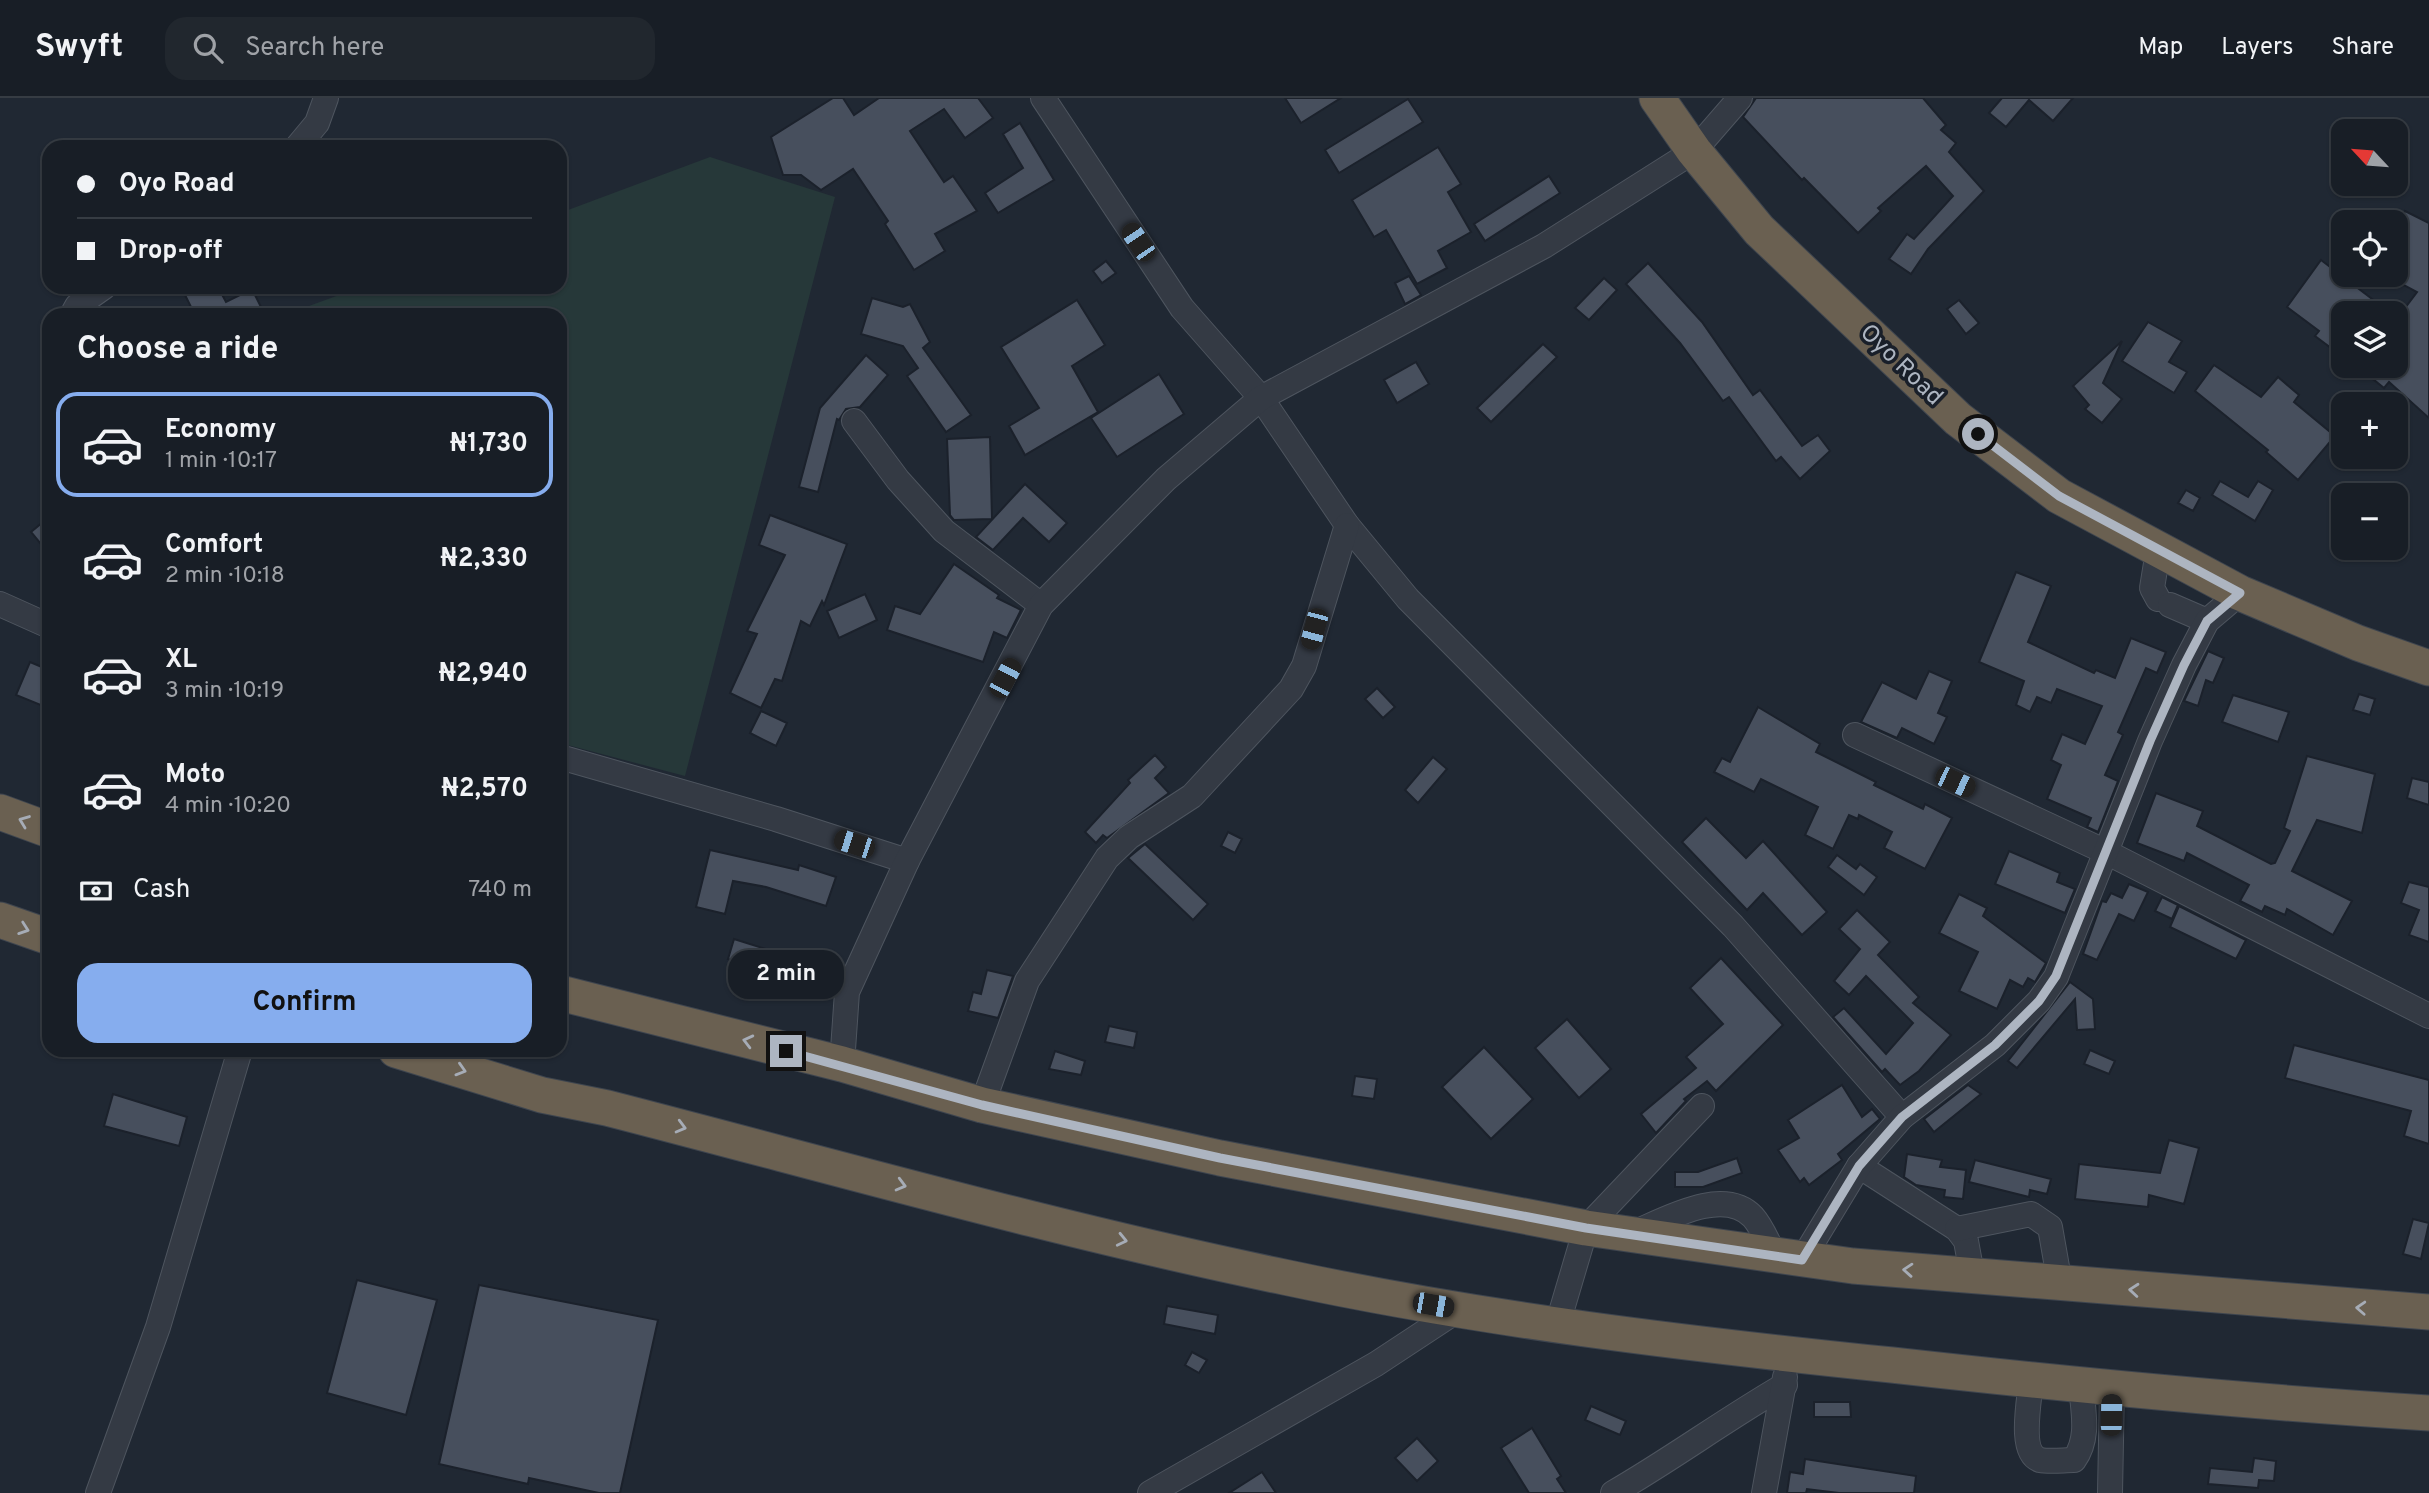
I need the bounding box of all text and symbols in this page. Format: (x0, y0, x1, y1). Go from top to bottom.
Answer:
search box (165, 17, 655, 80)
text: Swyft (35, 27, 123, 69)
icon: search (189, 29, 227, 67)
text: Search here (245, 32, 384, 65)
text: Map (2138, 33, 2183, 63)
text: Layers (2221, 33, 2293, 63)
text: Share (2331, 33, 2394, 63)
north arrow (2331, 119, 2408, 196)
map controls (2331, 119, 2408, 560)
text: Oyo Road (119, 168, 235, 201)
button: locate (2331, 210, 2408, 287)
car (1118, 219, 1159, 265)
text: Drop-off (119, 235, 222, 268)
button: layers (2331, 301, 2408, 378)
street label: Oyo Road (1853, 318, 1949, 413)
text: Choose a ride (77, 330, 278, 370)
button: + (2331, 392, 2408, 469)
icon: car (81, 413, 144, 476)
text: Economy (165, 414, 276, 447)
route start (1962, 418, 1994, 450)
text: ₦1,730 (450, 428, 528, 461)
text: 1 min · 10:17 (165, 447, 277, 476)
button: − (2331, 483, 2408, 560)
icon: car (81, 528, 144, 591)
text: Comfort (165, 529, 263, 562)
text: ₦2,330 (440, 543, 528, 576)
text: 2 min · 10:18 (165, 562, 285, 591)
car (1299, 606, 1330, 652)
icon: car (81, 643, 144, 706)
text: XL (165, 644, 197, 677)
car (986, 655, 1025, 701)
text: ₦2,940 (438, 658, 528, 691)
text: 3 min · 10:19 (165, 677, 284, 706)
icon: car (81, 758, 144, 821)
text: Moto (165, 759, 225, 792)
car (1932, 764, 1979, 800)
text: ₦2,570 (441, 773, 528, 806)
text: 4 min · 10:20 (165, 792, 291, 821)
one-way arrow (19, 815, 31, 829)
car (831, 828, 878, 860)
icon: cash (77, 872, 115, 910)
text: Cash (133, 874, 190, 907)
text: 740 m (468, 876, 532, 905)
one-way arrow (18, 921, 30, 935)
callout: 2 min (728, 950, 844, 998)
text: 2 min (756, 960, 816, 989)
button: Confirm (77, 963, 532, 1043)
one-way arrow (743, 1035, 755, 1050)
route end (770, 1035, 802, 1067)
one-way arrow (454, 1062, 467, 1076)
one-way arrow (675, 1119, 687, 1133)
one-way arrow (895, 1177, 907, 1191)
one-way arrow (1116, 1231, 1128, 1246)
one-way arrow (1902, 1262, 1913, 1277)
one-way arrow (2128, 1283, 2139, 1298)
car (1411, 1291, 1456, 1319)
one-way arrow (2355, 1301, 2366, 1316)
car (2101, 1394, 2122, 1436)

